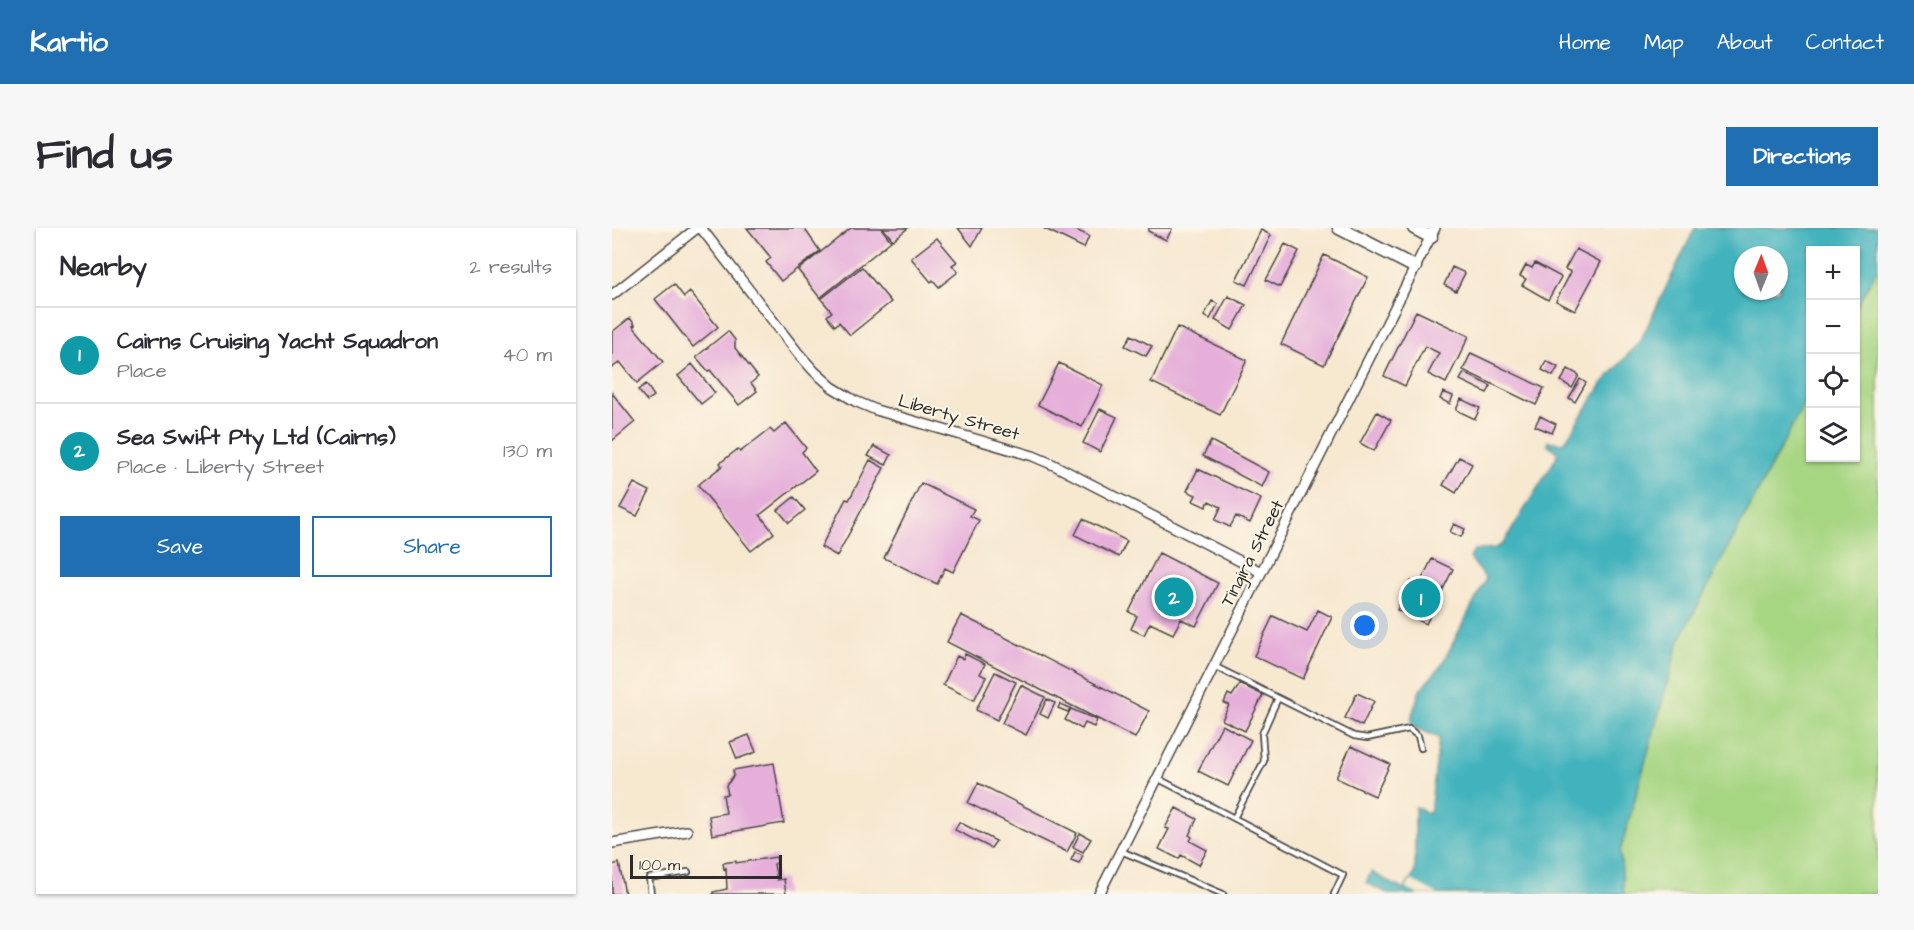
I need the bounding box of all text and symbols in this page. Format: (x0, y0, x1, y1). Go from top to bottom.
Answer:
text: Kartio (30, 23, 108, 62)
text: Home (1559, 28, 1611, 57)
text: Map (1644, 28, 1684, 57)
text: About (1717, 28, 1773, 57)
text: Contact (1806, 28, 1884, 57)
text: Find us (36, 127, 173, 185)
button: Directions (1726, 127, 1878, 186)
north arrow (1734, 246, 1788, 300)
map controls (1806, 246, 1860, 462)
button: + (1806, 246, 1860, 300)
text: Nearby (60, 249, 147, 285)
text: 2 results (469, 253, 552, 281)
button: − (1806, 300, 1860, 354)
text: Cairns Cruising Yacht Squadron (117, 326, 438, 357)
text: 1 (78, 341, 81, 369)
text: 40 m (502, 341, 552, 369)
button: locate (1806, 354, 1860, 408)
text: Place (117, 357, 167, 385)
street label: Liberty Street (895, 388, 1023, 448)
button: layers (1806, 408, 1860, 462)
text: Sea Swift Pty Ltd (Cairns) (117, 422, 396, 453)
text: 2 (74, 437, 85, 465)
text: 130 m (503, 437, 552, 465)
text: Place · Liberty Street (117, 453, 324, 481)
street label: Tingira Street (1215, 495, 1291, 611)
button: Save (60, 516, 300, 577)
button: Share (312, 516, 552, 577)
pin: 2 (1154, 574, 1194, 620)
pin: 1 (1402, 576, 1440, 620)
your location (1350, 611, 1379, 640)
scale bar (630, 852, 782, 880)
text: 100 m (639, 854, 680, 876)

